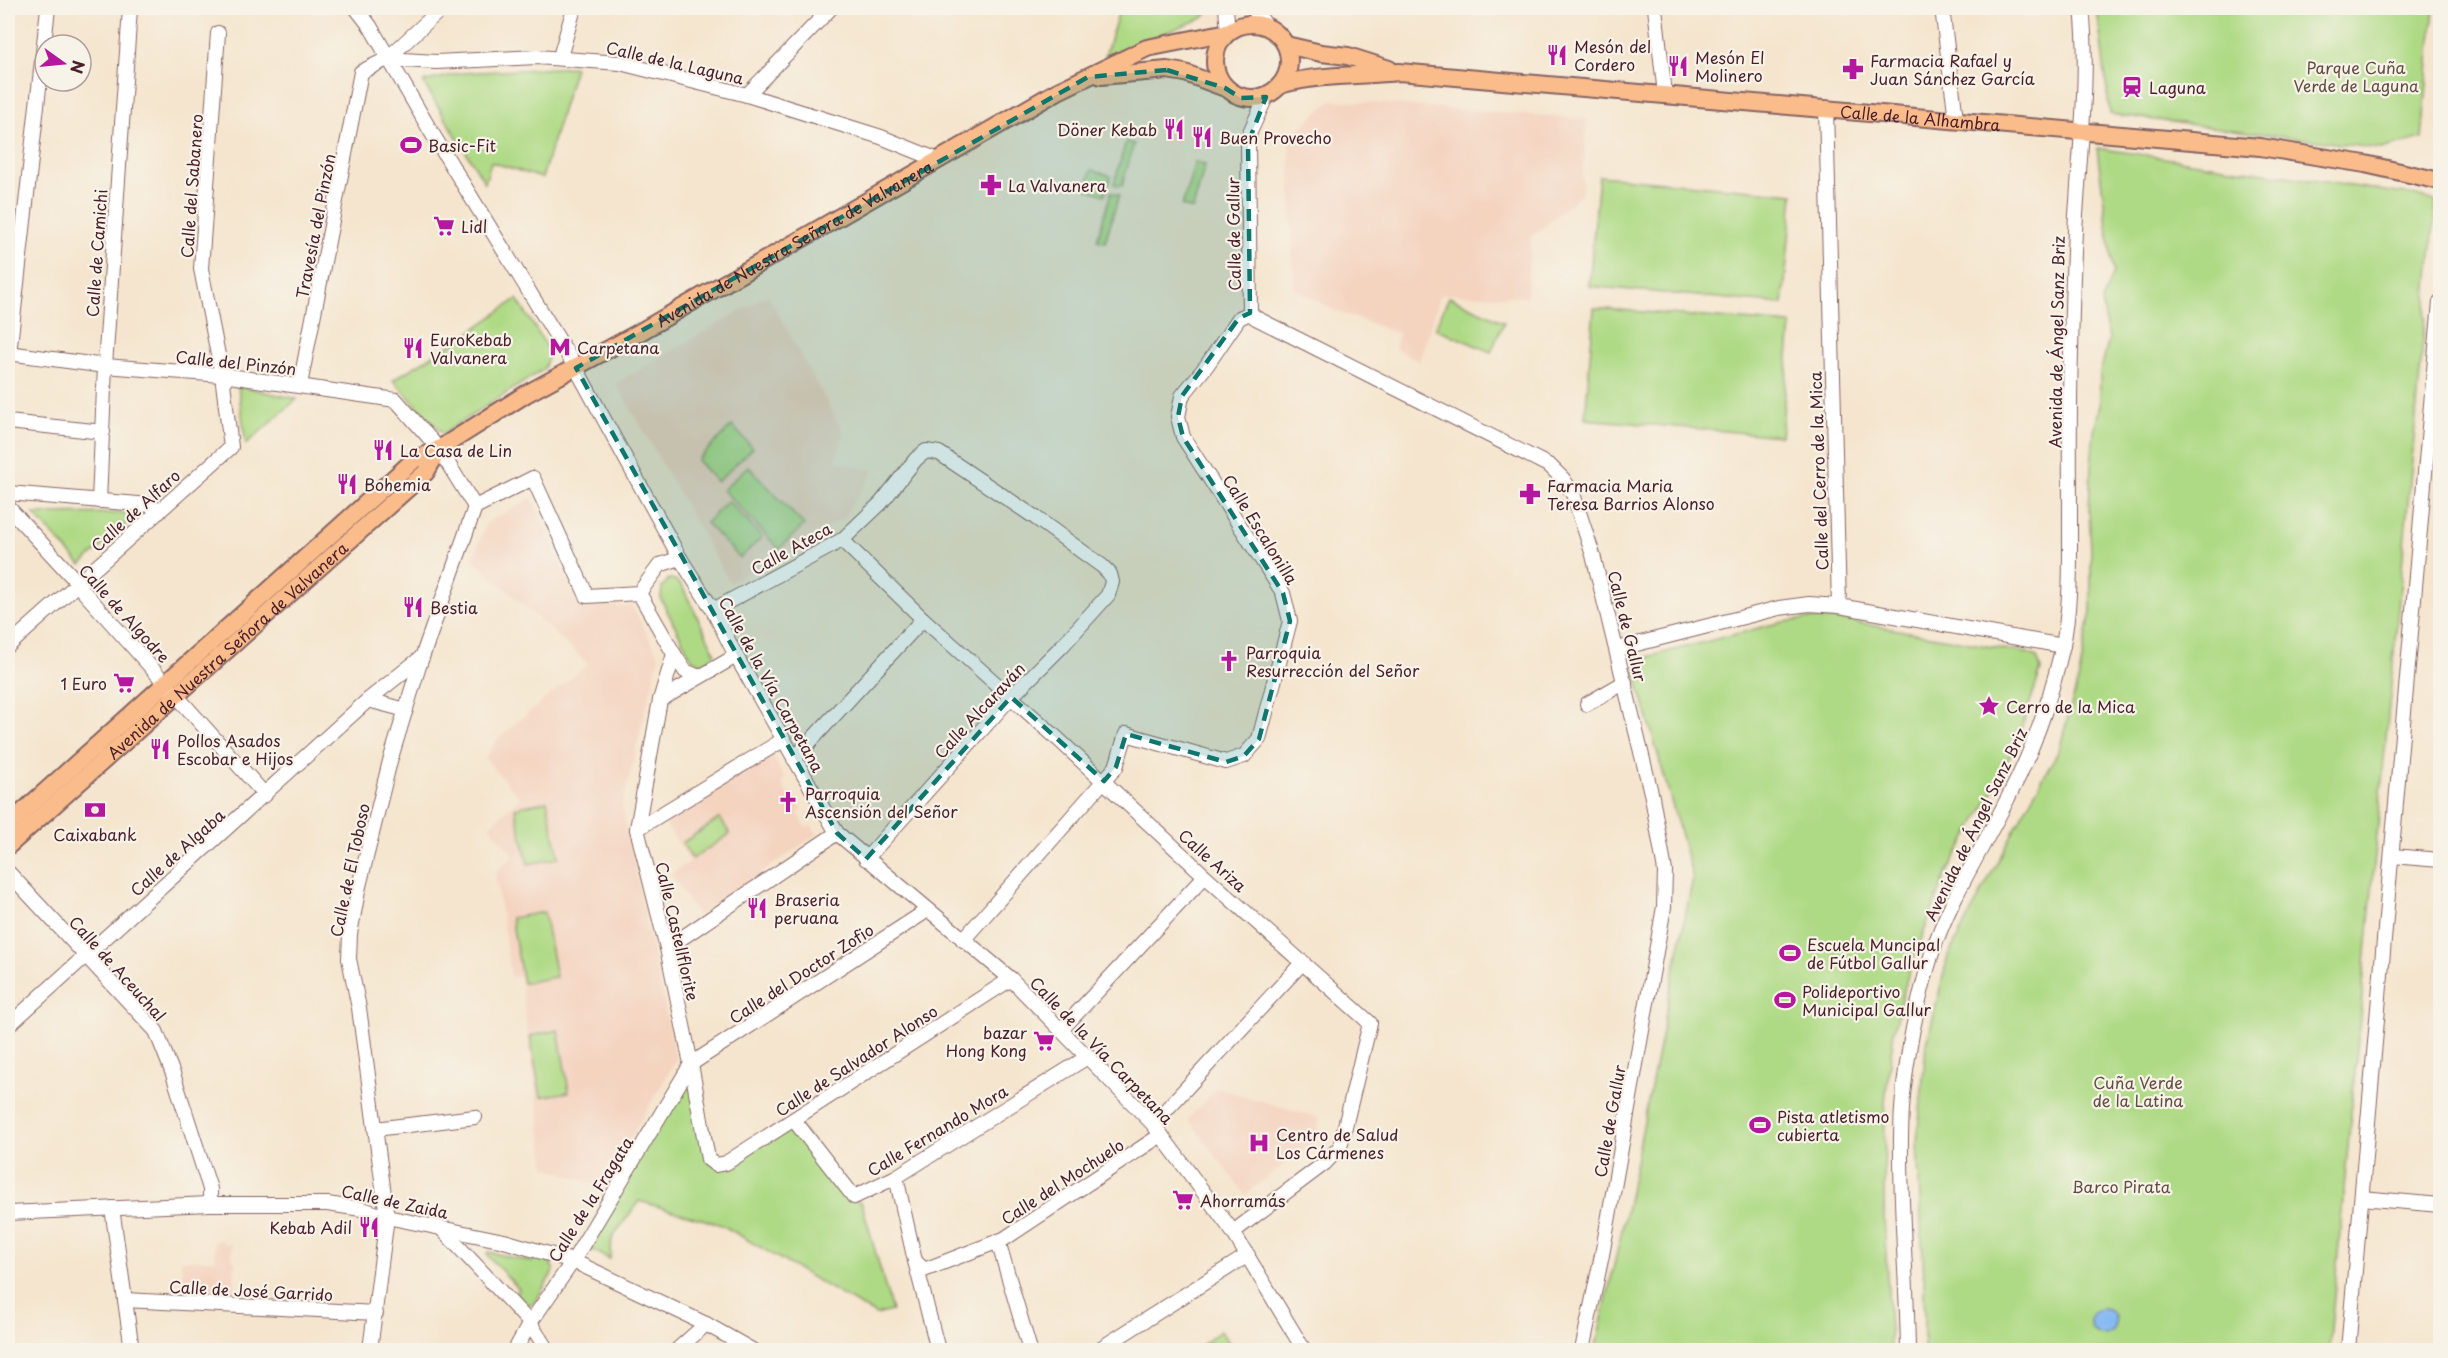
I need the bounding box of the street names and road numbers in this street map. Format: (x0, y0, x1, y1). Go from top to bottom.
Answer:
street label: Calle de la Laguna (604, 34, 746, 90)
street label: Calle de la Alhambra (1839, 98, 2002, 136)
street label: Calle del Sabanero (174, 113, 208, 259)
street label: Travesía del Pinzón (289, 152, 341, 300)
street label: Avenida de Nuestra Señora de Valvanera (651, 154, 937, 332)
street label: Calle de Gallur (1220, 176, 1246, 291)
street label: Calle de Camichi (80, 188, 112, 318)
street label: Avenida de Ángel Sanz Briz (2042, 235, 2070, 448)
street label: Calle del Pinzón (174, 344, 298, 380)
street label: Calle del Cerro de la Mica (1803, 371, 1833, 571)
street label: Calle de Alfaro (85, 463, 185, 557)
street label: Calle Escalonilla (1218, 469, 1304, 589)
street label: Calle Ateca (746, 516, 836, 580)
street label: Avenida de Nuestra Señora de Valvanera (101, 536, 353, 764)
street label: Calle de Algodre (74, 558, 176, 668)
street label: Calle de Gallur (1603, 568, 1654, 685)
street label: Calle de la Vía Carpetana (714, 592, 830, 776)
street label: Calle Alcaraván (928, 657, 1030, 763)
street label: Avenida de Ángel Sanz Briz (1918, 723, 2032, 925)
street label: Calle de El Toboso (323, 801, 375, 939)
street label: Calle de Algaba (124, 802, 230, 901)
street label: Calle Ariza (1174, 823, 1252, 897)
street label: Calle Castellflorite (650, 859, 706, 1003)
street label: Calle de Aceuchal (64, 910, 172, 1026)
street label: Calle del Doctor Zofio (724, 917, 878, 1029)
street label: Calle de la Vía Carpetana (1025, 971, 1179, 1129)
street label: Calle de Salvador Alonso (770, 998, 942, 1122)
street label: Calle de Gallur (1587, 1062, 1631, 1179)
street label: Calle Fernando Mora (862, 1078, 1012, 1182)
street label: Calle de la Fragata (542, 1131, 639, 1266)
street label: Calle del Mochuelo (996, 1132, 1128, 1230)
street label: Calle de Zaida (339, 1178, 451, 1224)
street label: Calle de José Garrido (168, 1274, 334, 1306)

